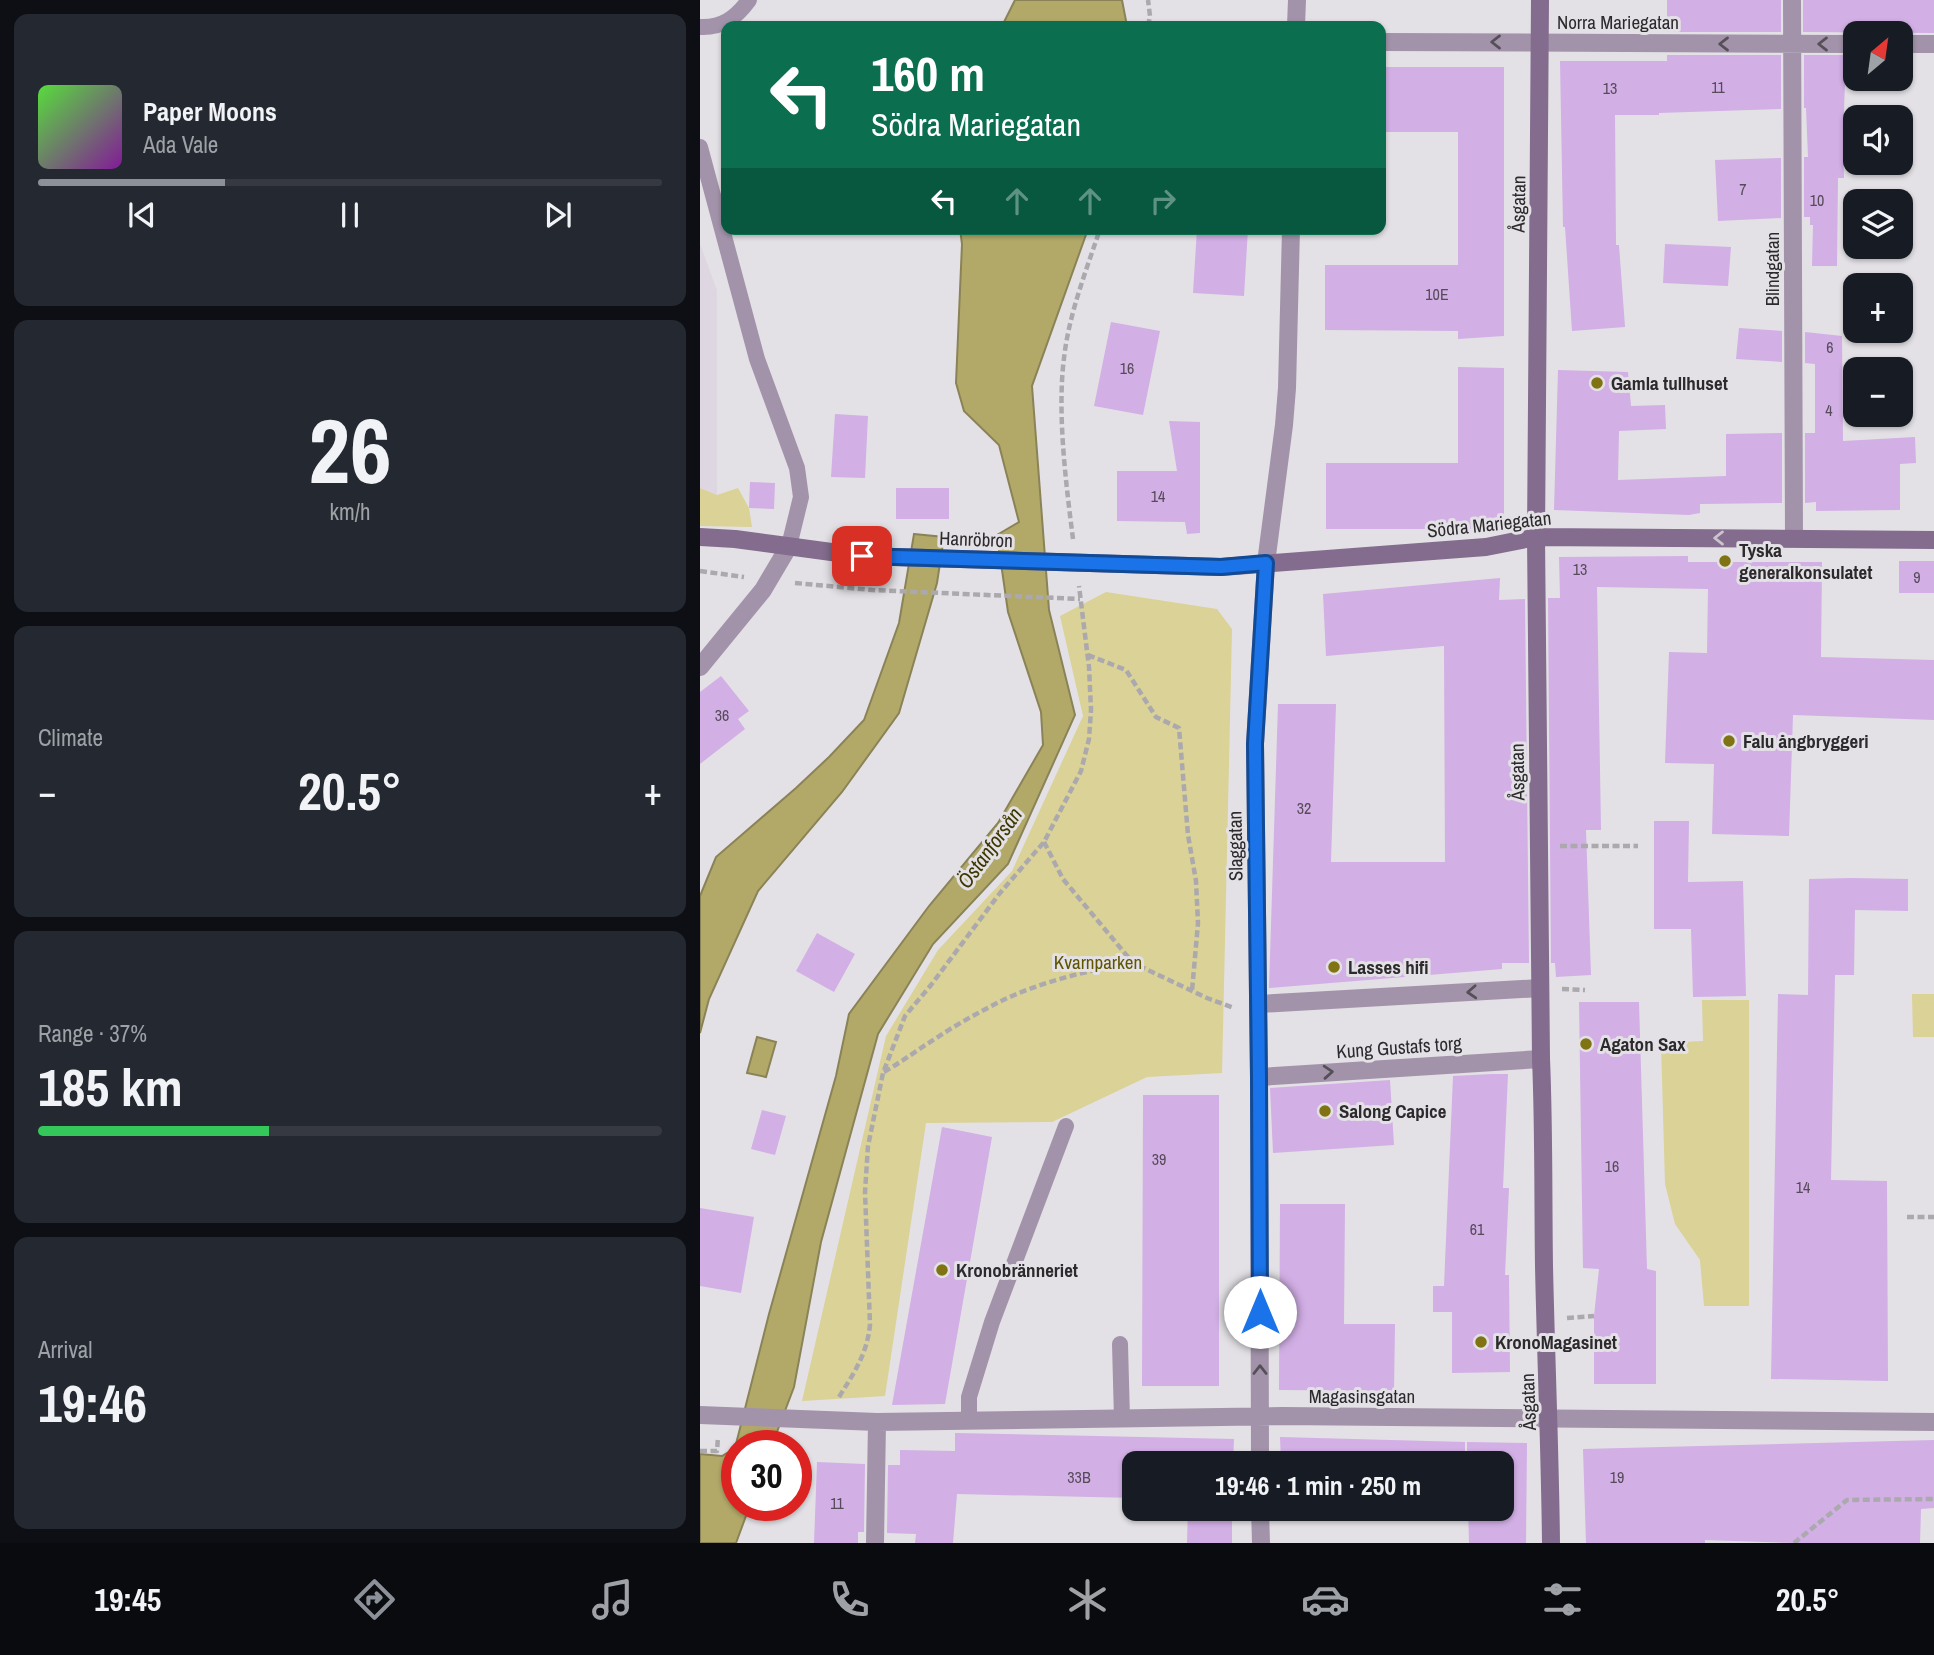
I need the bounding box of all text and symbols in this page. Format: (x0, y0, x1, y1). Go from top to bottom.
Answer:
street label: Norra Mariegatan (1557, 9, 1679, 35)
north arrow (1843, 21, 1913, 91)
map controls (1843, 21, 1913, 427)
one-way arrow (1490, 35, 1501, 50)
one-way arrow (1718, 36, 1729, 51)
one-way arrow (1818, 36, 1828, 52)
text: 160 m (871, 40, 985, 106)
icon: left (756, 49, 847, 140)
house number: 11 (1711, 76, 1726, 98)
house number: 13 (1603, 77, 1617, 99)
text: Paper Moons (143, 94, 277, 129)
text: Södra Mariegatan (871, 103, 1081, 146)
button: sound (1843, 105, 1913, 175)
text: Ada Vale (143, 129, 218, 160)
street label: Åsgatan (1504, 175, 1531, 234)
house number: 7 (1739, 178, 1747, 200)
icon: left (925, 182, 963, 220)
icon: ahead (998, 182, 1036, 220)
icon: ahead (1071, 182, 1109, 220)
icon: right (1144, 182, 1182, 220)
house number: 10 (1810, 189, 1824, 211)
button: layers (1843, 189, 1913, 259)
icon: previous (123, 196, 161, 234)
icon: pause (331, 196, 369, 234)
icon: next (539, 196, 577, 234)
street label: Blindgatan (1759, 232, 1785, 306)
button: + (1843, 273, 1913, 343)
house number: 10E (1425, 283, 1449, 305)
house number: 6 (1826, 336, 1834, 358)
house number: 16 (1120, 357, 1134, 379)
button: − (1843, 357, 1913, 427)
place label: Gamla tullhuset (1611, 370, 1728, 396)
marker: Gamla tullhuset (1589, 375, 1605, 391)
text: 26 (309, 389, 392, 511)
house number: 4 (1825, 399, 1833, 421)
house number: 14 (1151, 485, 1165, 507)
text: km/h (330, 496, 370, 527)
street label: Södra Mariegatan (1426, 505, 1552, 543)
street label: Hanröbron (939, 525, 1013, 553)
pin (832, 526, 892, 586)
one-way arrow (1713, 530, 1724, 546)
icon: arrive (843, 537, 881, 575)
place label: Tyska generalkonsulatet (1739, 537, 1872, 585)
marker: Tyska generalkonsulatet (1717, 553, 1733, 569)
house number: 13 (1573, 558, 1587, 580)
house number: 9 (1913, 566, 1921, 588)
house number: 36 (715, 704, 729, 726)
text: Climate (38, 722, 103, 753)
place label: Falu ångbryggeri (1743, 728, 1869, 754)
marker: Falu ångbryggeri (1721, 733, 1737, 749)
street label: Åsgatan (1504, 743, 1531, 802)
text: 20.5° (298, 756, 402, 826)
text: − (38, 766, 56, 817)
text: + (644, 766, 662, 817)
house number: 32 (1297, 797, 1311, 819)
water label: Östanforsån (950, 801, 1029, 894)
street label: Slaggatan (1221, 811, 1249, 881)
park label: Kvarnparken (1054, 949, 1142, 975)
place label: Lasses hifi (1348, 954, 1429, 980)
marker: Lasses hifi (1326, 959, 1342, 975)
one-way arrow (1466, 984, 1477, 999)
text: Range · 37% (38, 1018, 147, 1049)
street label: Kung Gustafs torg (1335, 1030, 1463, 1064)
place label: Agaton Sax (1600, 1031, 1686, 1057)
marker: Agaton Sax (1578, 1036, 1594, 1052)
text: 185 km (38, 1052, 183, 1122)
one-way arrow (1322, 1065, 1333, 1080)
place label: Salong Capice (1339, 1098, 1447, 1124)
marker: Salong Capice (1317, 1103, 1333, 1119)
house number: 39 (1152, 1148, 1166, 1170)
house number: 16 (1605, 1155, 1619, 1177)
house number: 14 (1796, 1176, 1810, 1198)
house number: 61 (1470, 1218, 1485, 1240)
place label: Kronobränneriet (956, 1257, 1078, 1283)
marker: Kronobränneriet (934, 1262, 950, 1278)
position arrow (1223, 1275, 1297, 1349)
place label: KronoMagasinet (1495, 1329, 1617, 1355)
text: Arrival (38, 1334, 93, 1365)
marker: KronoMagasinet (1473, 1334, 1489, 1350)
one-way arrow (1252, 1365, 1268, 1375)
text: 19:46 (38, 1368, 147, 1438)
street label: Åsgatan (1514, 1373, 1542, 1432)
street label: Magasinsgatan (1309, 1383, 1415, 1409)
speed limit sign: 30 (721, 1430, 812, 1521)
house number: 33B (1067, 1466, 1091, 1488)
house number: 19 (1610, 1466, 1624, 1488)
text: 19:46 · 1 min · 250 m (1215, 1468, 1421, 1503)
house number: 11 (830, 1492, 845, 1514)
icon: directions (350, 1575, 399, 1624)
icon: music (588, 1575, 637, 1624)
icon: phone (825, 1575, 874, 1624)
icon: climate (1063, 1575, 1112, 1624)
icon: car (1301, 1575, 1350, 1624)
icon: filters (1538, 1575, 1587, 1624)
text: 19:45 (94, 1578, 161, 1621)
text: 20.5° (1776, 1578, 1840, 1621)

